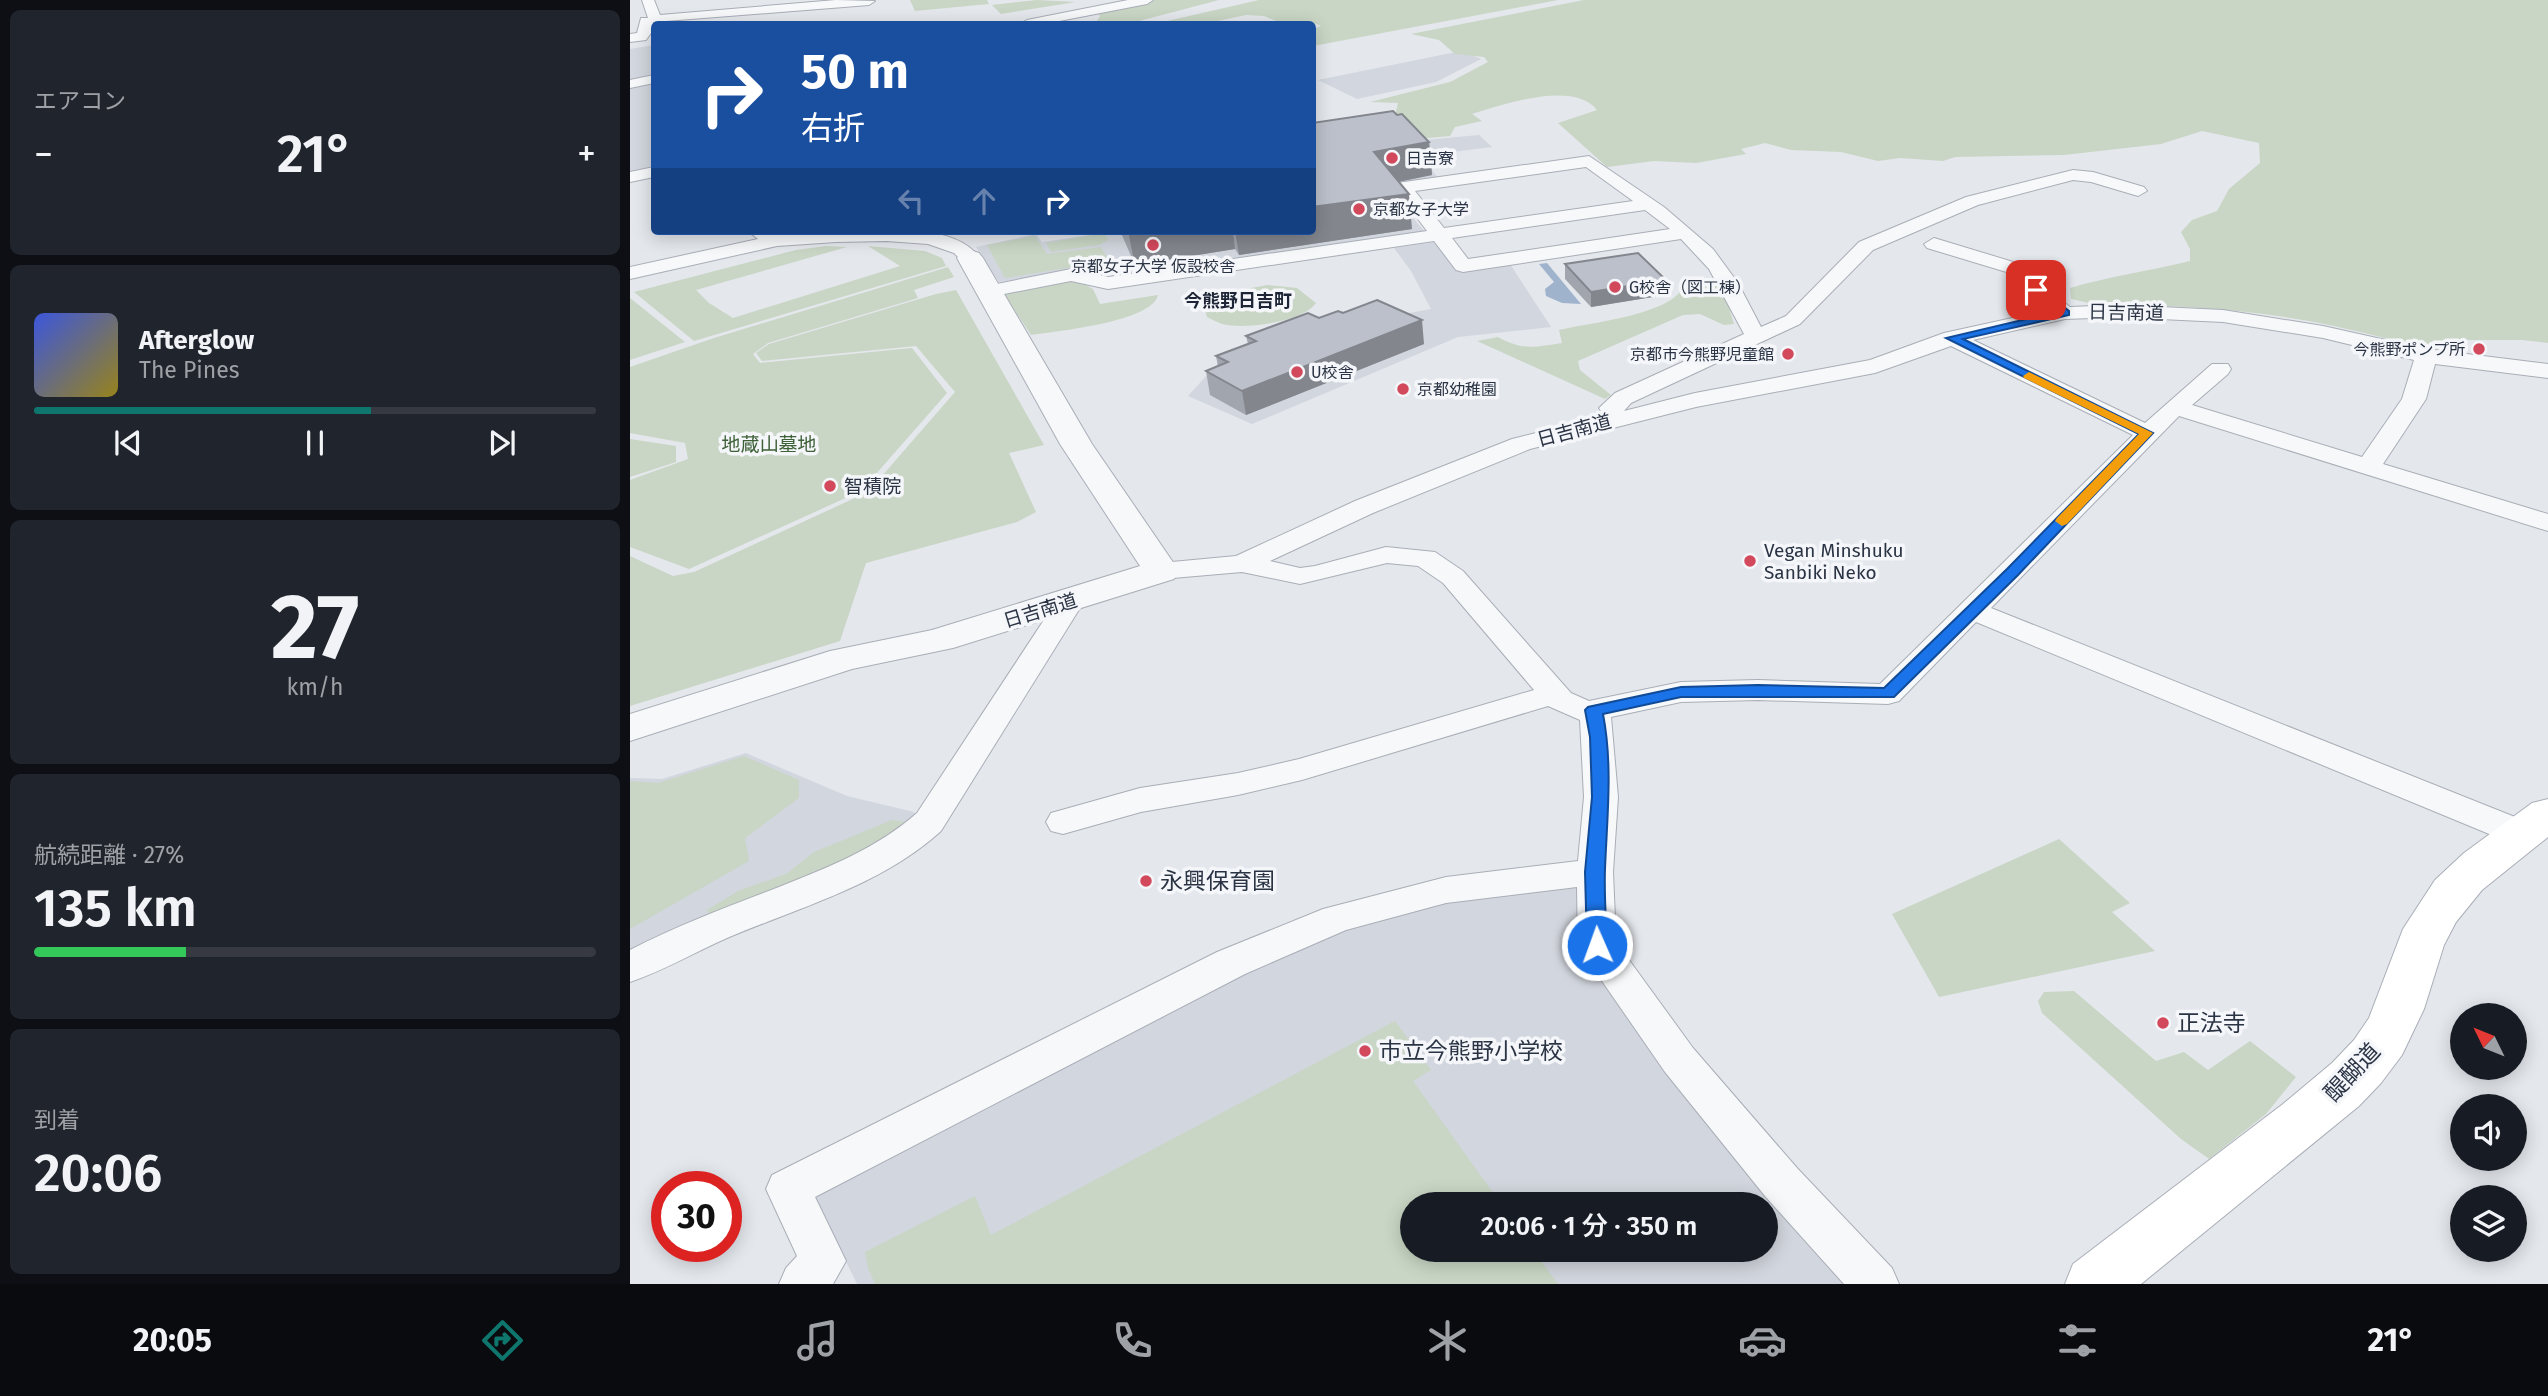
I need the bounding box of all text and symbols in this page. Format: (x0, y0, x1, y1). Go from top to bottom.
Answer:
text: 50 m (801, 42, 909, 101)
icon: right (686, 49, 777, 140)
text: エアコン (34, 87, 126, 115)
text: 右折 (801, 109, 865, 147)
text: 21° (277, 123, 353, 186)
text: − (34, 131, 53, 177)
text: + (577, 131, 596, 177)
place label: 日吉寮 (1406, 149, 1454, 168)
marker: 日吉寮 (1384, 150, 1400, 166)
icon: left (892, 182, 930, 220)
icon: ahead (965, 182, 1003, 220)
icon: right (1038, 182, 1076, 220)
place label: 京都女子大学 (1373, 200, 1469, 219)
marker: 京都女子大学 (1351, 201, 1367, 217)
marker: 京都女子大学 仮設校舎 (1145, 237, 1161, 253)
place label: 京都女子大学 仮設校舎 (1071, 257, 1235, 276)
pin (2006, 260, 2066, 320)
icon: arrive (2017, 271, 2055, 309)
place label: G校舎（図工棟） (1629, 278, 1751, 297)
marker: G校舎（図工棟） (1607, 279, 1623, 295)
district label: 今熊野日吉町 (1184, 290, 1292, 312)
street label: 日吉南道 (2088, 300, 2164, 325)
text: Afterglow (139, 325, 254, 356)
place label: 今熊野ポンプ所 (2353, 340, 2465, 359)
marker: 今熊野ポンプ所 (2471, 341, 2487, 357)
place label: 京都市今熊野児童館 (1630, 345, 1774, 364)
marker: 京都市今熊野児童館 (1780, 346, 1796, 362)
text: The Pines (139, 356, 240, 384)
place label: U校舎 (1311, 363, 1354, 382)
marker: U校舎 (1289, 364, 1305, 380)
place label: 京都幼稚園 (1417, 380, 1497, 399)
marker: 京都幼稚園 (1395, 381, 1411, 397)
street label: 日吉南道 (1534, 410, 1614, 451)
icon: previous (109, 424, 147, 462)
icon: pause (296, 424, 334, 462)
icon: next (483, 424, 521, 462)
park label: 地蔵山墓地 (721, 433, 817, 456)
place label: 智積院 (844, 475, 901, 498)
marker: 智積院 (822, 478, 838, 494)
place label: Vegan Minshuku Sanbiki Neko (1764, 539, 1903, 584)
marker: Vegan Minshuku Sanbiki Neko (1742, 553, 1758, 569)
text: 27 (271, 573, 359, 682)
street label: 日吉南道 (1000, 588, 1080, 633)
text: km/h (287, 673, 343, 701)
text: 航続距離 · 27% (34, 841, 184, 869)
place label: 永興保育園 (1160, 867, 1275, 895)
marker: 永興保育園 (1138, 873, 1154, 889)
text: 135 km (34, 877, 197, 940)
position arrow (1560, 908, 1634, 982)
north arrow (2450, 1003, 2527, 1080)
map controls (2450, 1003, 2527, 1262)
place label: 正法寺 (2177, 1009, 2246, 1037)
marker: 正法寺 (2155, 1015, 2171, 1031)
place label: 市立今熊野小学校 (1379, 1037, 1563, 1065)
street label: 醍醐道 (2318, 1037, 2386, 1107)
marker: 市立今熊野小学校 (1357, 1043, 1373, 1059)
button: sound (2450, 1094, 2527, 1171)
text: 到着 (34, 1106, 80, 1134)
text: 20:06 (34, 1142, 162, 1205)
speed limit sign: 30 (651, 1171, 742, 1262)
button: layers (2450, 1185, 2527, 1262)
text: 20:06 · 1 分 · 350 m (1481, 1211, 1697, 1242)
icon: directions (478, 1316, 527, 1365)
icon: music (793, 1316, 842, 1365)
icon: phone (1108, 1316, 1157, 1365)
icon: climate (1423, 1316, 1472, 1365)
icon: car (1738, 1316, 1787, 1365)
icon: filters (2053, 1316, 2102, 1365)
text: 20:05 (133, 1321, 212, 1359)
text: 21° (2368, 1321, 2415, 1359)

